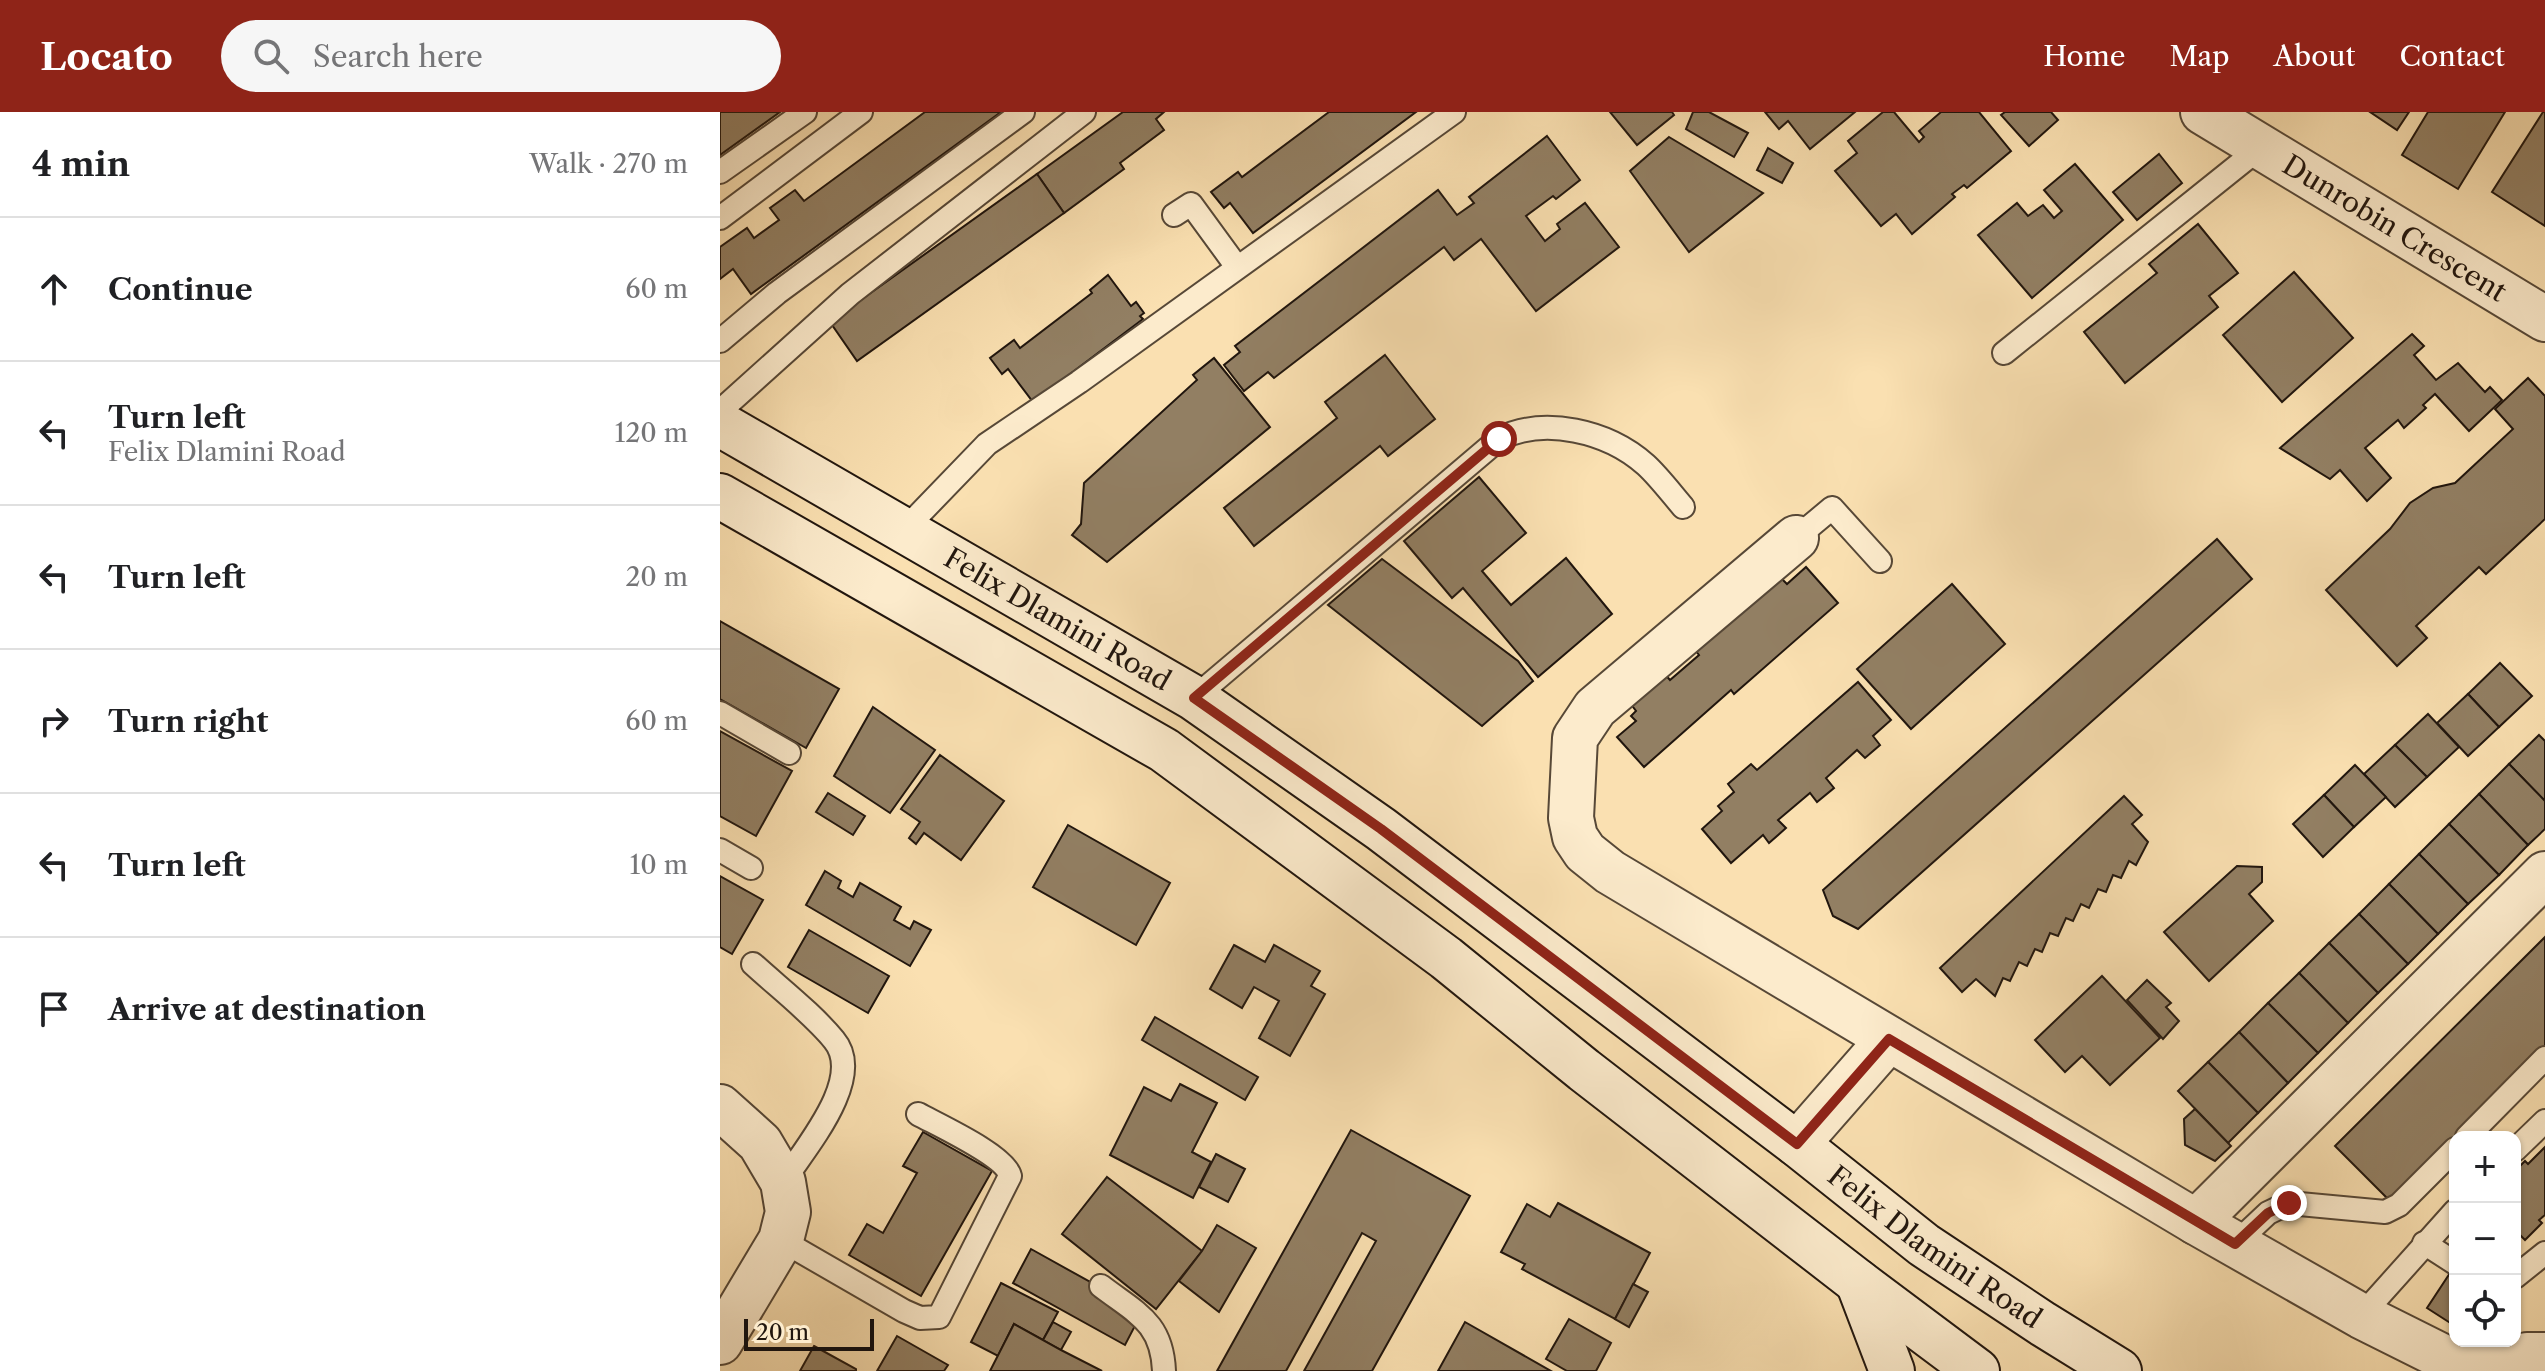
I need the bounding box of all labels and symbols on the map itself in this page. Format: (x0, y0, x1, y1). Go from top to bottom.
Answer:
street label: Dunrobin Crescent (2277, 147, 2513, 309)
route start (1481, 421, 1517, 457)
street label: Felix Dlamini Road (938, 540, 1177, 698)
street label: Felix Dlamini Road (1821, 1158, 2048, 1336)
route end (2271, 1185, 2307, 1221)
scale bar (744, 1315, 874, 1351)

